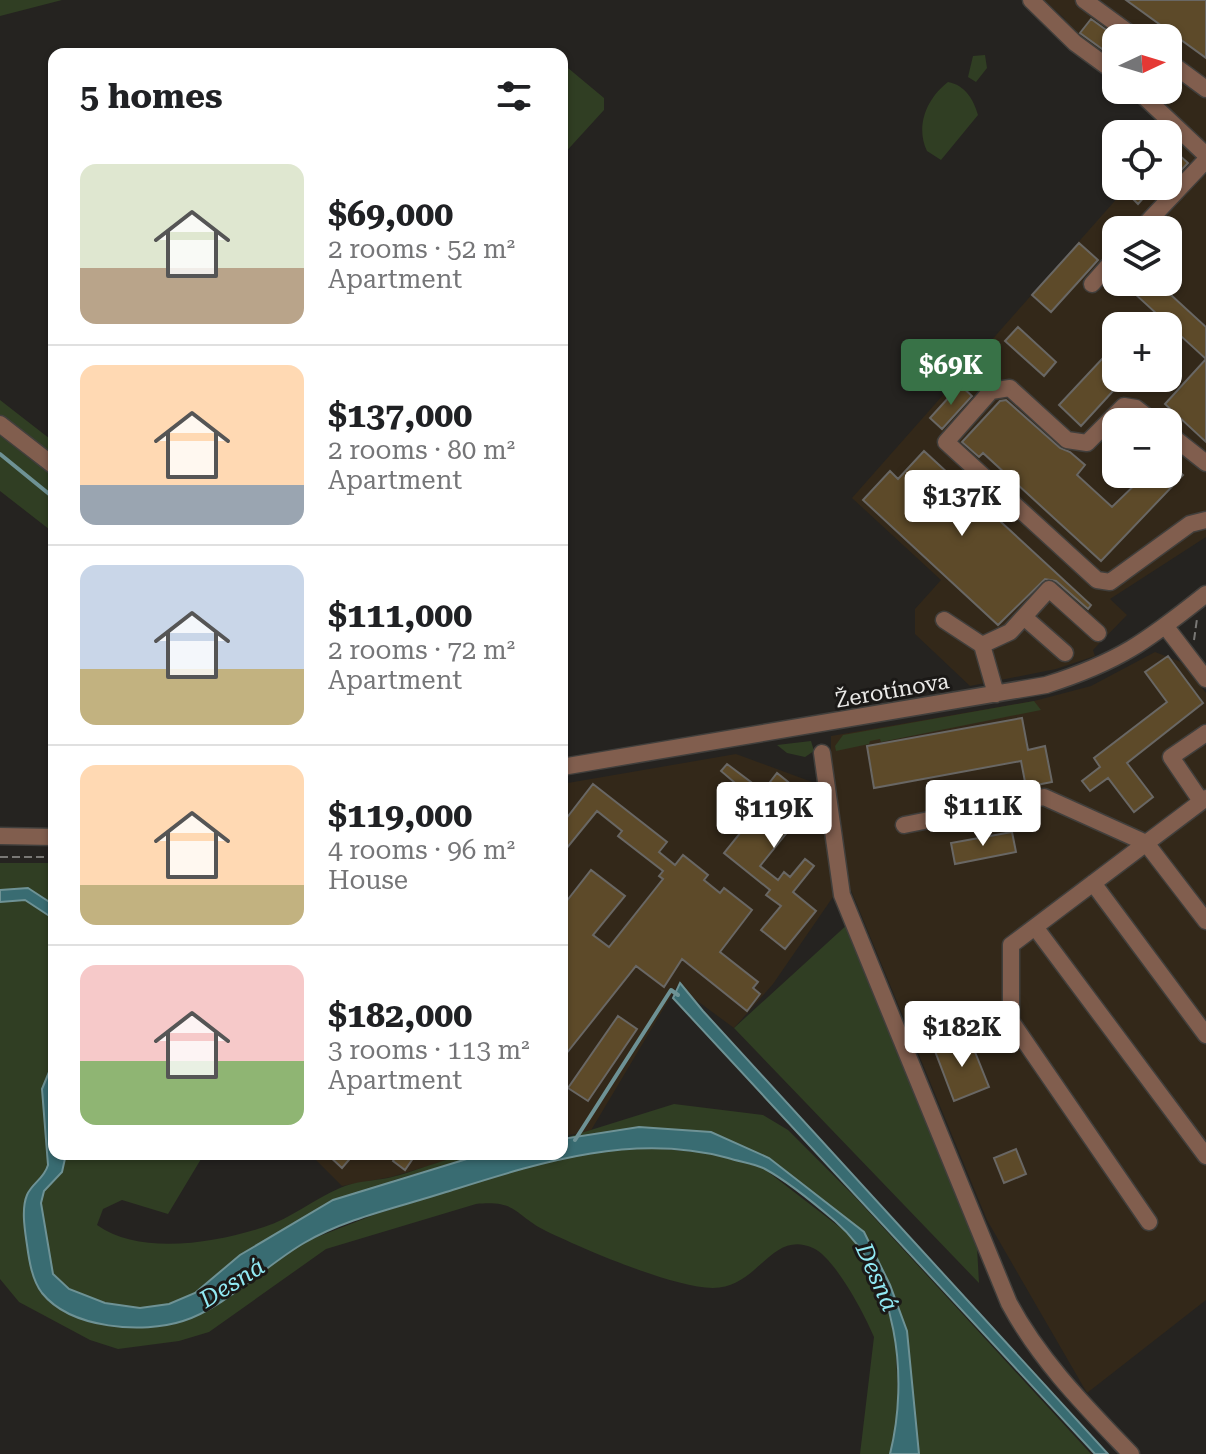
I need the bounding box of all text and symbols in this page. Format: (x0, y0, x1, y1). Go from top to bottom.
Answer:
north arrow (1102, 24, 1182, 104)
map controls (1102, 24, 1182, 488)
icon: filters (492, 74, 536, 118)
text: 5 homes (80, 76, 223, 116)
button: locate (1102, 120, 1182, 200)
text: $69,000 (328, 194, 453, 234)
icon: home (144, 196, 240, 292)
button: layers (1102, 216, 1182, 296)
text: 2 rooms · 52 m² (328, 234, 515, 264)
text: Apartment (328, 264, 462, 294)
button: + (1102, 312, 1182, 392)
pin: $69K (904, 339, 998, 407)
text: $69K (919, 350, 983, 380)
text: $137,000 (328, 395, 472, 435)
icon: home (144, 397, 240, 493)
button: − (1102, 408, 1182, 488)
text: 2 rooms · 80 m² (328, 435, 515, 465)
text: Apartment (328, 465, 462, 495)
pin: $137K (906, 470, 1018, 538)
text: $137K (923, 481, 1001, 511)
text: $111,000 (328, 595, 472, 635)
icon: home (144, 597, 240, 693)
text: 2 rooms · 72 m² (328, 635, 515, 665)
text: Apartment (328, 665, 462, 695)
street label: Žerotínova (833, 667, 951, 713)
pin: $111K (927, 780, 1039, 848)
pin: $119K (718, 782, 830, 850)
text: $111K (944, 791, 1022, 821)
text: $119K (735, 793, 813, 823)
text: $119,000 (328, 795, 472, 835)
icon: home (144, 797, 240, 893)
text: 4 rooms · 96 m² (328, 835, 515, 865)
text: House (328, 865, 408, 895)
text: $182,000 (328, 995, 472, 1035)
icon: home (144, 997, 240, 1093)
pin: $182K (906, 1001, 1018, 1069)
text: $182K (923, 1012, 1001, 1042)
text: 3 rooms · 113 m² (328, 1035, 530, 1065)
text: Apartment (328, 1065, 462, 1095)
water label: Desná (849, 1238, 904, 1315)
water label: Desná (193, 1252, 270, 1314)

